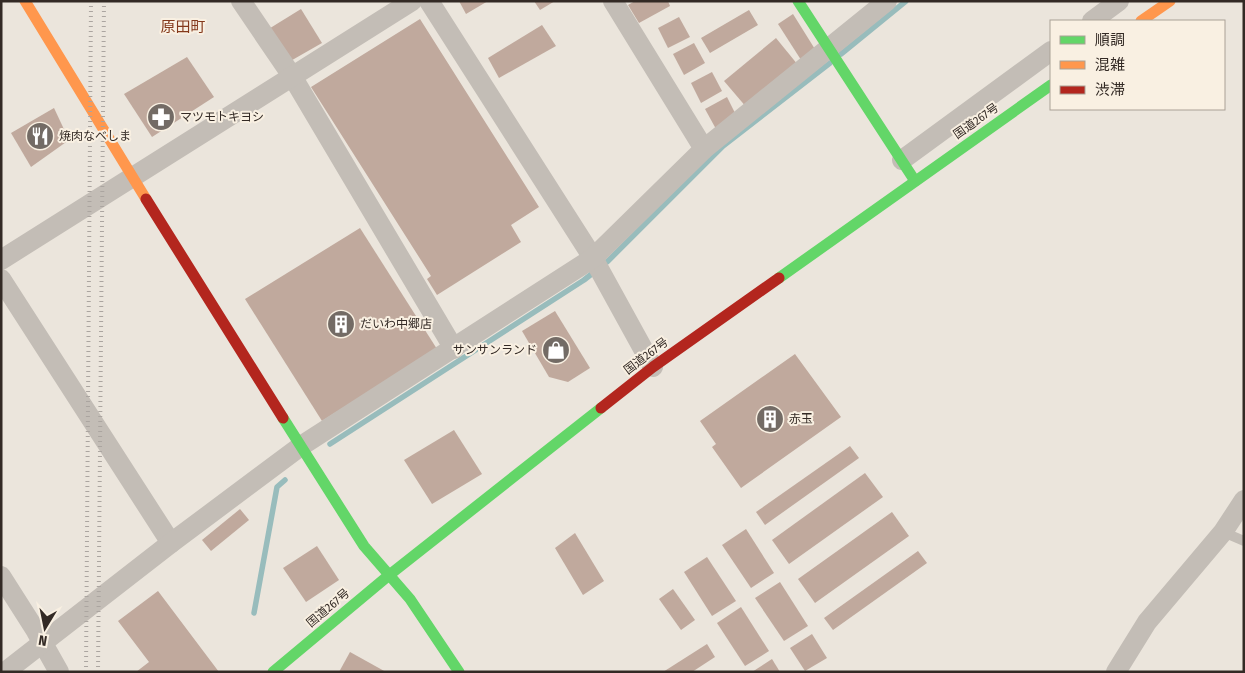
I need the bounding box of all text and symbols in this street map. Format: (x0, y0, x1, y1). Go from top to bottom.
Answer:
district label: 原田町 (160, 18, 206, 36)
legend (1050, 20, 1225, 110)
text: 順調 (1095, 31, 1125, 49)
text: 混雑 (1095, 56, 1125, 74)
text: 渋滞 (1095, 81, 1125, 99)
street label: 国道267号 (951, 100, 1001, 142)
pharmacy icon: マツモトキヨシ (146, 102, 176, 132)
place label: マツモトキヨシ (180, 110, 264, 124)
restaurant icon: 焼肉なべしま (25, 121, 55, 151)
place label: 焼肉なべしま (59, 129, 131, 143)
building icon: だいわ中郷店 (326, 309, 356, 339)
place label: だいわ中郷店 (360, 317, 432, 331)
shop icon: サンサンランド (541, 335, 571, 365)
street label: 国道267号 (621, 335, 671, 377)
place label: サンサンランド (453, 343, 537, 357)
building icon: 赤玉 (755, 404, 785, 434)
place label: 赤玉 (789, 412, 813, 426)
street label: 国道267号 (304, 586, 352, 630)
north arrow (20, 603, 70, 653)
text: N (37, 631, 48, 649)

